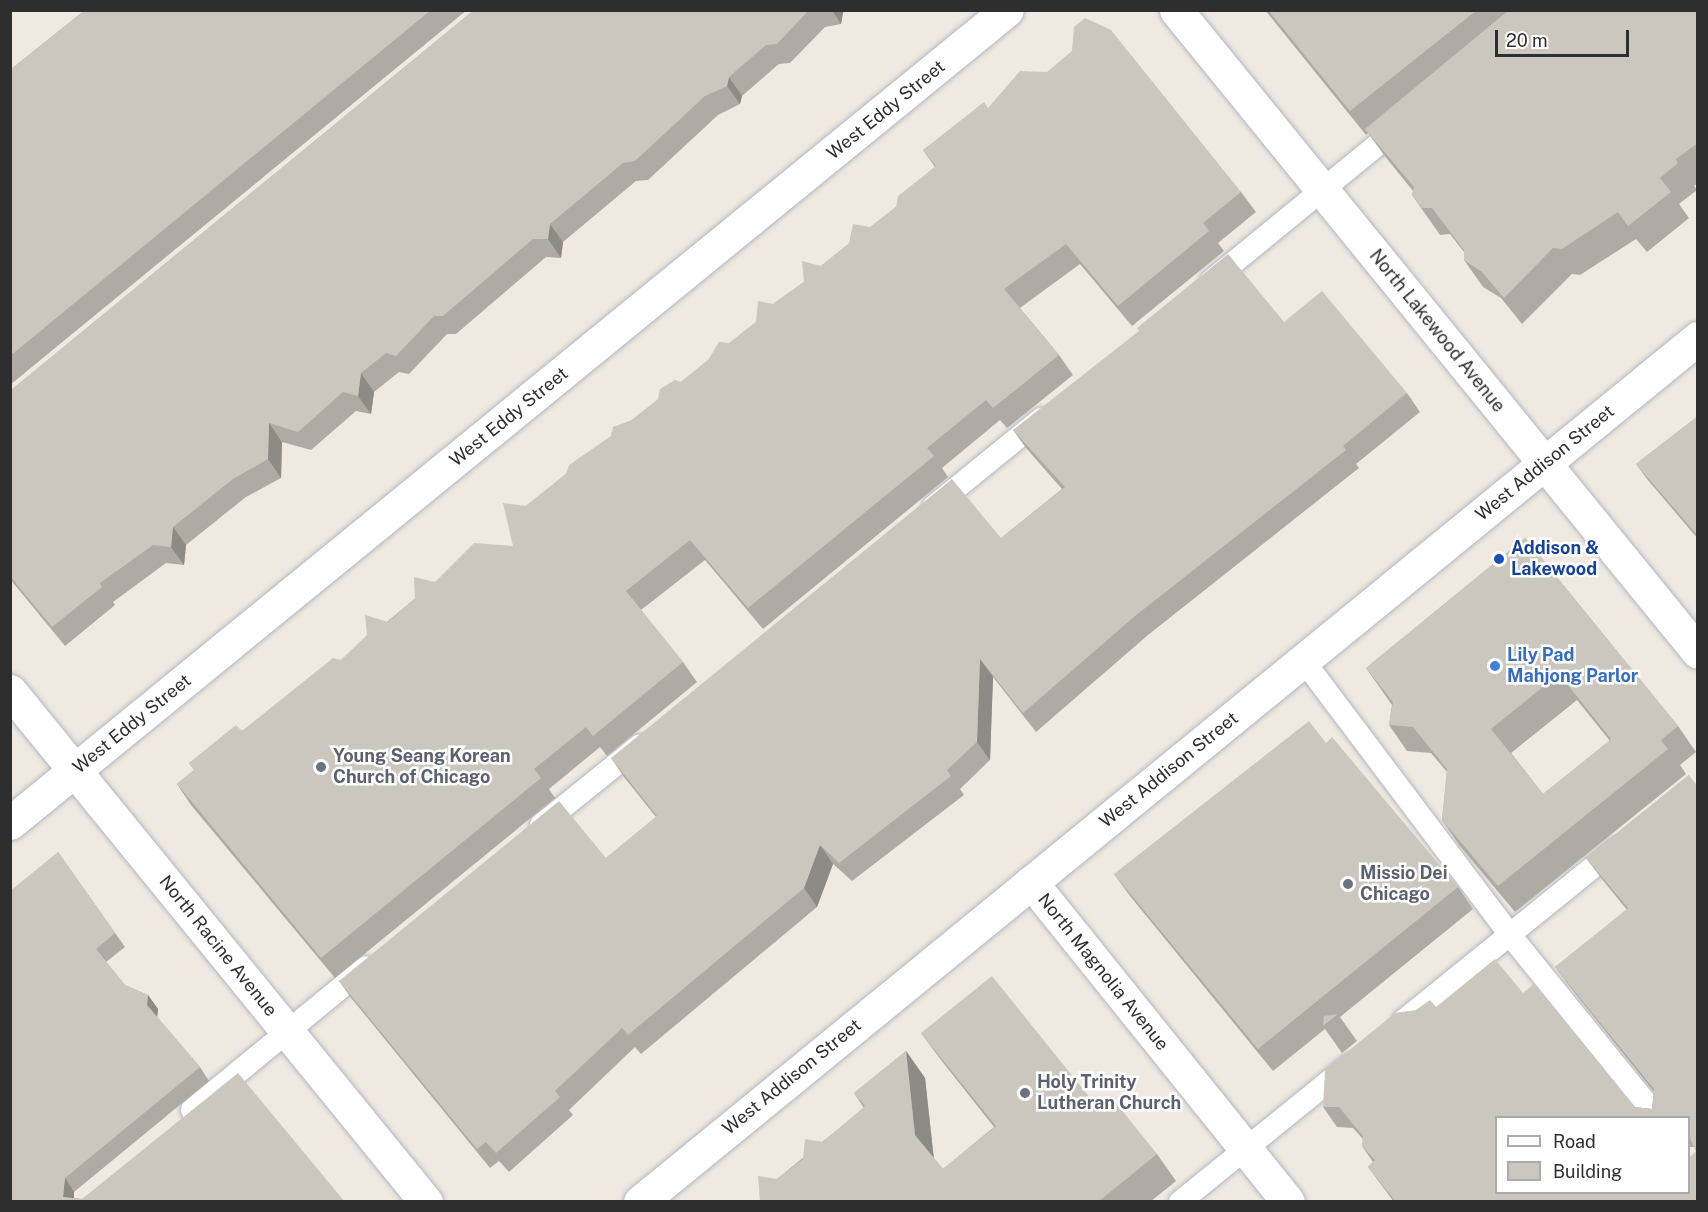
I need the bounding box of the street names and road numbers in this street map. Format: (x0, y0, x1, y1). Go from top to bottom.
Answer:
street label: West Eddy Street (823, 56, 949, 164)
street label: North Lakewood Avenue (1365, 245, 1509, 417)
street label: West Eddy Street (446, 363, 572, 471)
street label: West Addison Street (1471, 400, 1619, 526)
street label: West Eddy Street (69, 670, 195, 778)
street label: West Addison Street (1095, 707, 1243, 833)
street label: North Racine Avenue (155, 871, 281, 1021)
street label: North Magnolia Avenue (1033, 889, 1173, 1055)
street label: West Addison Street (718, 1014, 866, 1140)

